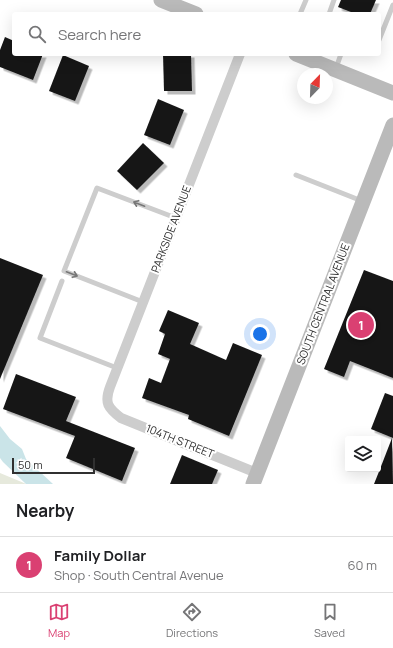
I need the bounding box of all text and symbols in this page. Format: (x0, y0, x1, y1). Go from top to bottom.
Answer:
search box (12, 12, 381, 56)
icon: search (26, 23, 48, 45)
text: Search here (58, 24, 141, 45)
north arrow (297, 68, 333, 104)
street label: PARKSIDE AVENUE (147, 183, 194, 274)
one-way arrow (134, 199, 146, 207)
street label: SOUTH CENTRAL AVENUE (292, 241, 353, 367)
one-way arrow (65, 271, 77, 279)
pin: 1 (348, 310, 374, 340)
your location (250, 324, 270, 344)
street label: 104TH STREET (144, 420, 217, 461)
map controls (345, 436, 381, 472)
button: layers (345, 436, 381, 472)
scale bar (12, 456, 95, 475)
text: 50 m (18, 457, 43, 472)
text: Nearby (16, 499, 74, 522)
text: Family Dollar (54, 545, 146, 566)
text: 1 (26, 556, 32, 574)
text: 60 m (347, 556, 377, 574)
text: Shop · South Central Avenue (54, 566, 224, 584)
tab: Map (48, 601, 70, 640)
tab: Directions (166, 601, 218, 640)
tab: Saved (314, 601, 345, 640)

